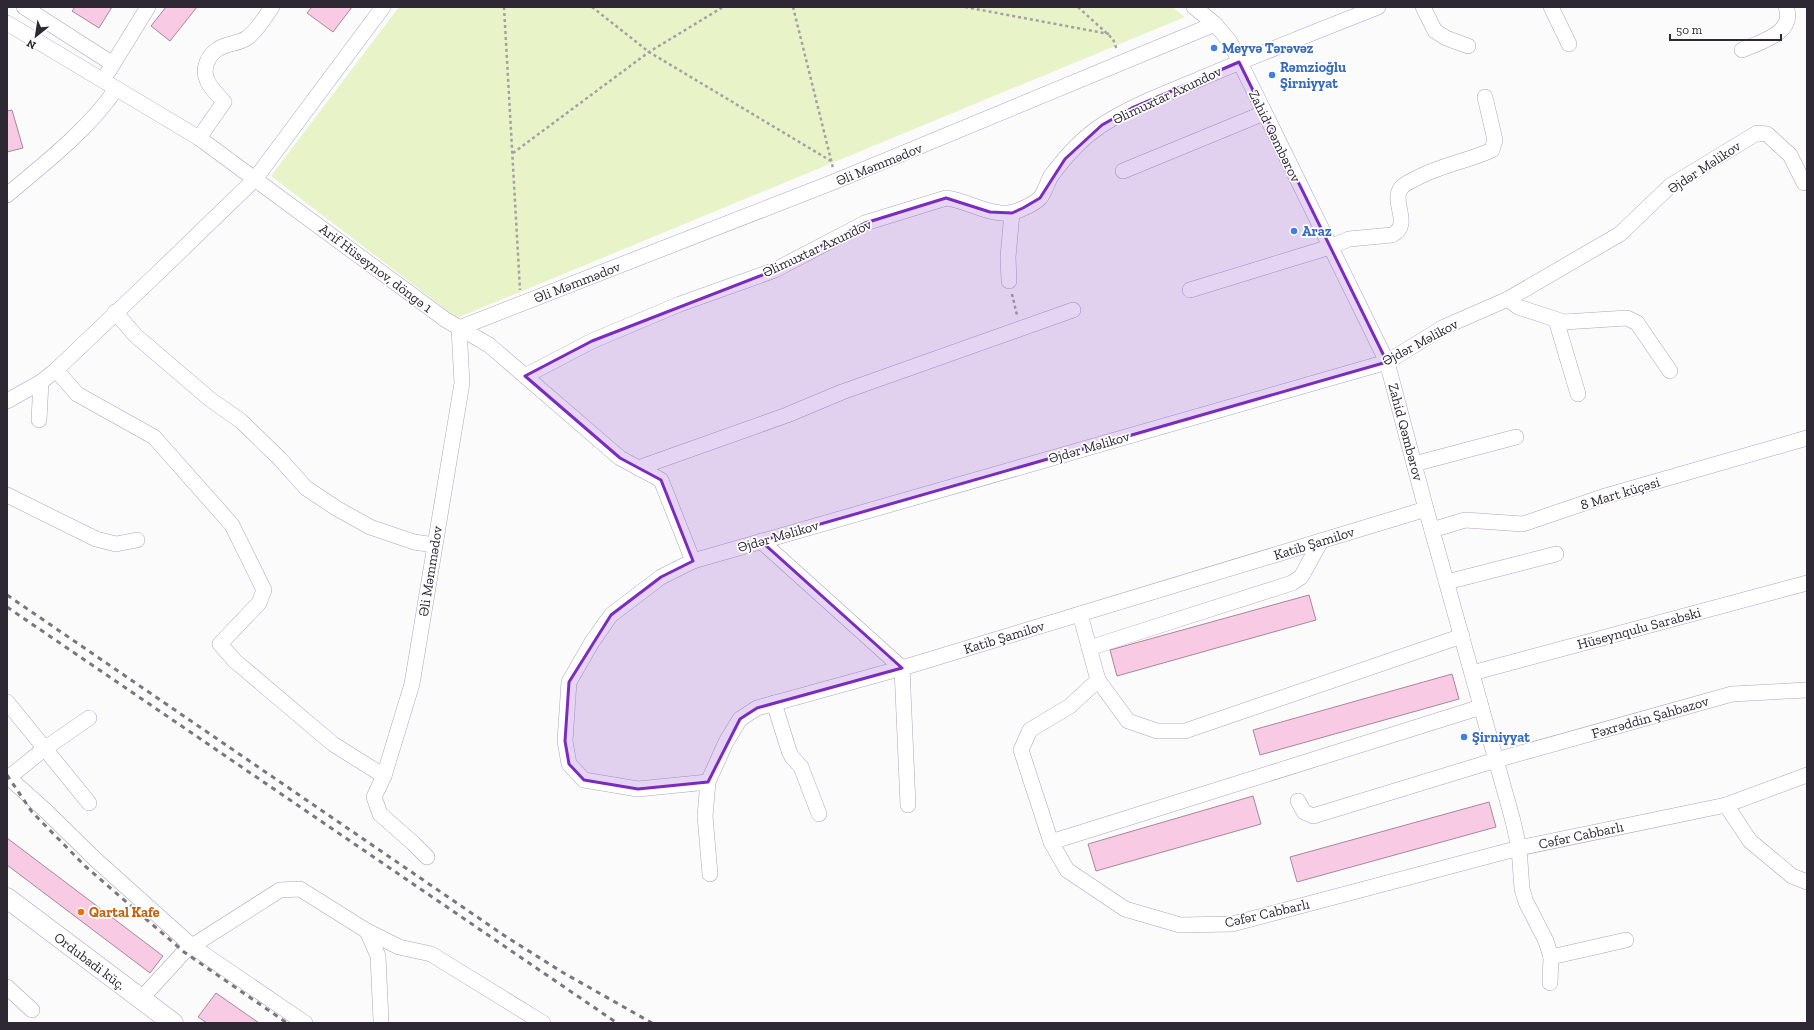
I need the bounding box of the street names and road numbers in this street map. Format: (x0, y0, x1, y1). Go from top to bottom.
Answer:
street label: Əlimuxtar Axundov (1110, 63, 1224, 128)
street label: Zahid Qəmbərov (1245, 87, 1304, 185)
street label: Əjdər Məlikov (1665, 138, 1744, 197)
street label: Əli Məmmədov (834, 139, 925, 189)
street label: Əlimuxtar Axundov (760, 216, 874, 281)
street label: Arif Hüseynov, döngə 1 (316, 220, 436, 317)
street label: Əli Məmmədov (531, 258, 623, 307)
street label: Əjdər Məlikov (1379, 315, 1461, 370)
street label: Zahid Qəmbərov (1384, 381, 1427, 483)
street label: Əjdər Məlikov (1047, 428, 1132, 467)
street label: 8 Mart küçəsi (1578, 473, 1662, 514)
street label: Əjdər Məlikov (736, 517, 821, 556)
street label: Katib Şamilov (1272, 523, 1357, 564)
street label: Əli Məmmədov (415, 525, 446, 618)
street label: Hüseynqulu Sarabski (1575, 604, 1703, 653)
street label: Katib Şamilov (962, 617, 1047, 658)
street label: Fəxrəddin Şahbazov (1590, 693, 1711, 742)
street label: Cəfər Cabbarlı (1537, 818, 1625, 853)
street label: Cəfər Cabbarlı (1223, 895, 1311, 931)
street label: Ordubadi küç. (51, 929, 129, 994)

